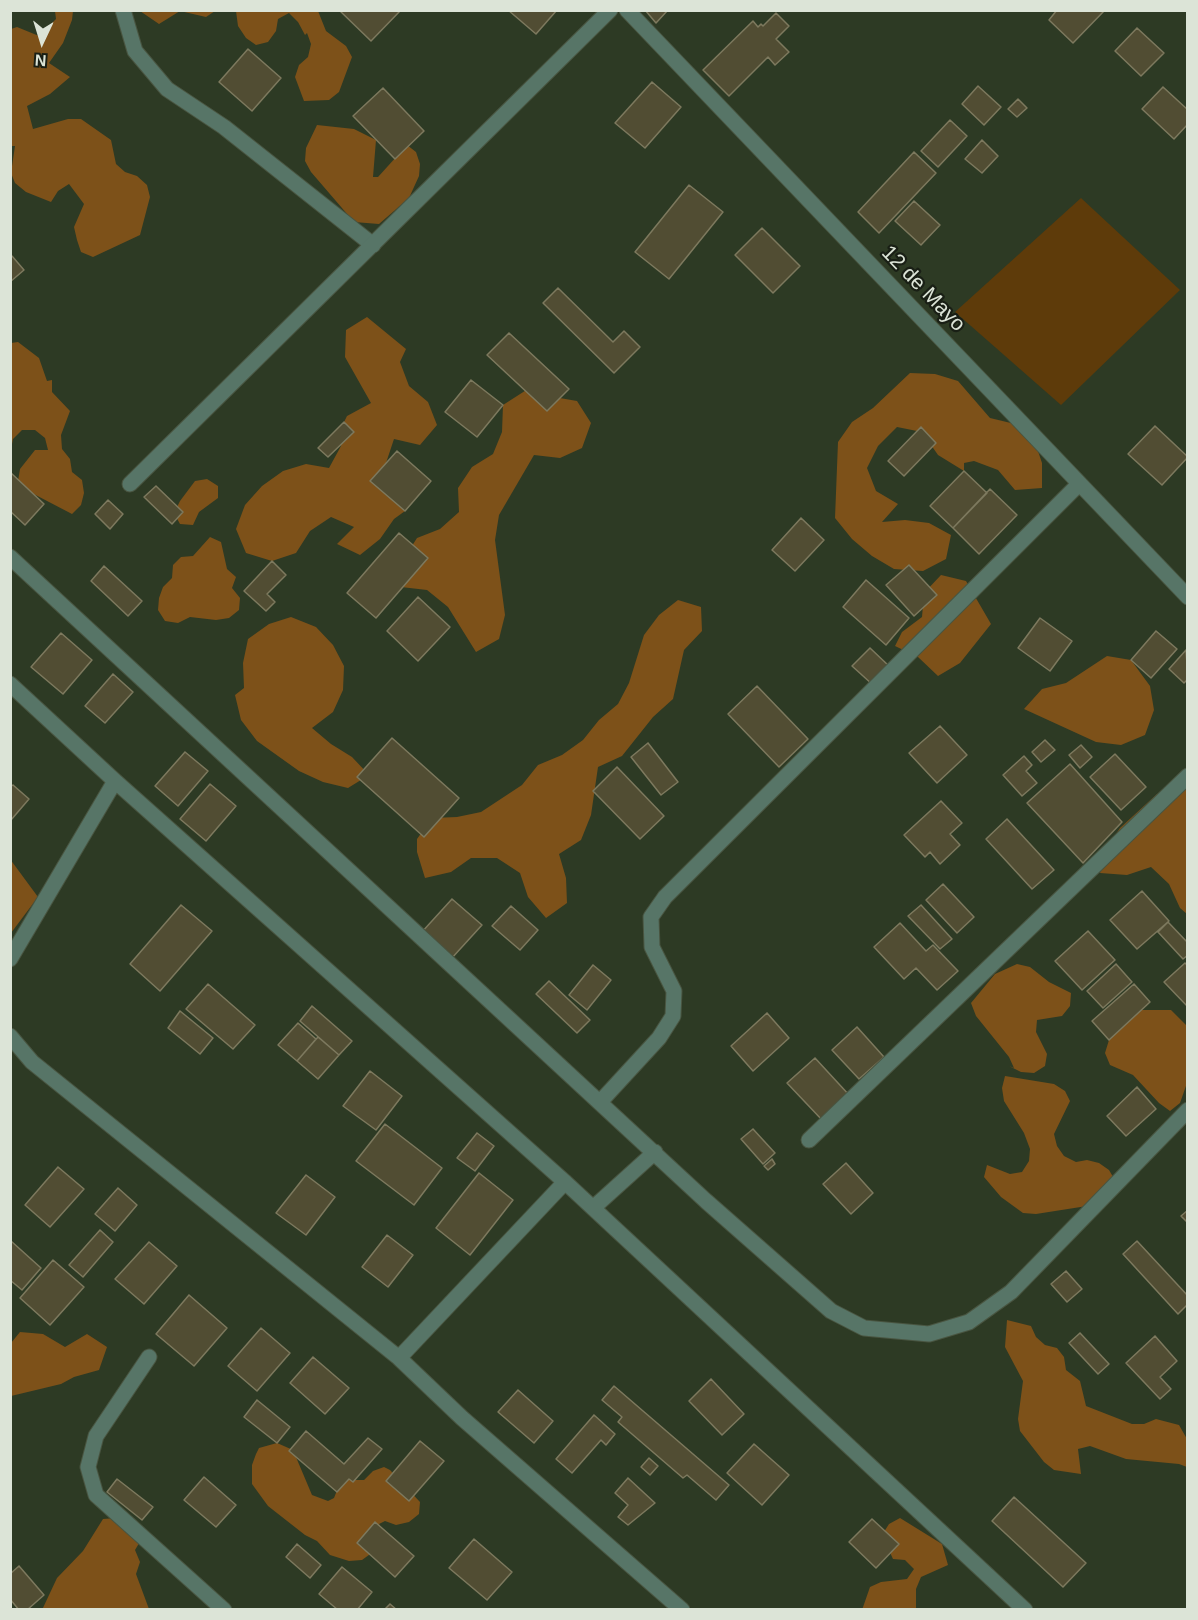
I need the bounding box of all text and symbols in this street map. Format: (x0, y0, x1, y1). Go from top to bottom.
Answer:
north arrow (12, 12, 72, 72)
text: N (34, 52, 47, 69)
street label: 12 de Mayo (876, 241, 970, 337)

